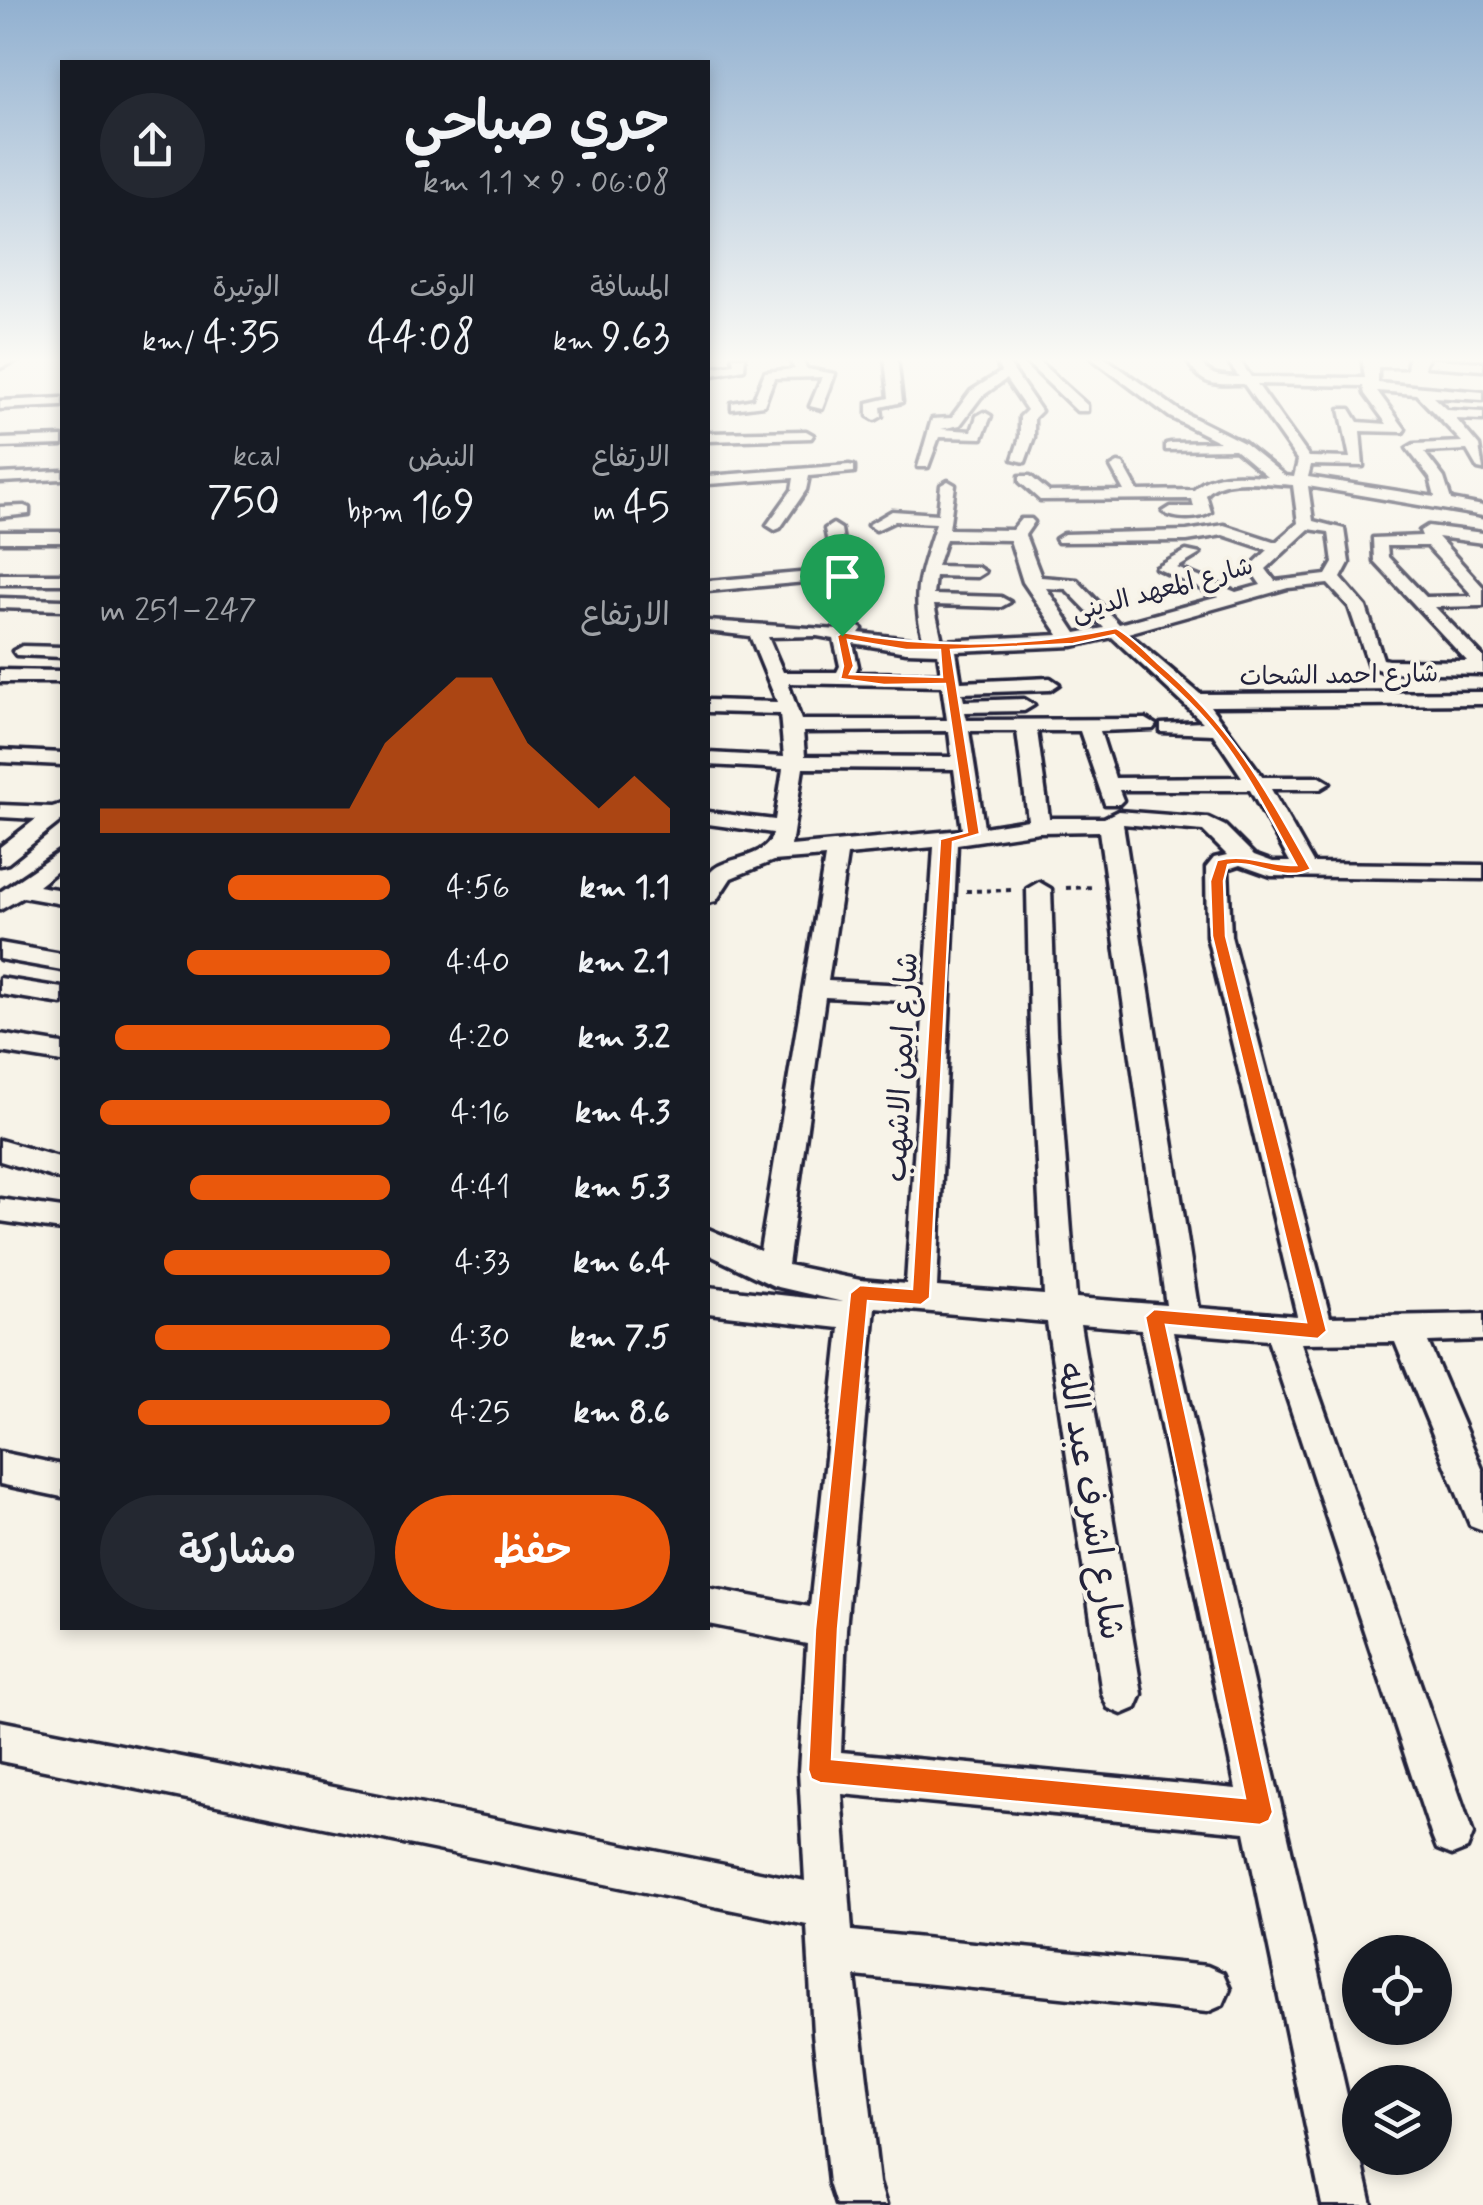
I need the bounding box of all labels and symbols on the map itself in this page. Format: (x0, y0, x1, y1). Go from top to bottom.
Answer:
pin (800, 534, 885, 637)
street label: شارع المعهد الدينى (1068, 550, 1257, 631)
street label: شارع احمد الشحات (1239, 658, 1439, 695)
street label: شارع ايمن الاشهب (877, 951, 928, 1183)
street label: شارع اشرف عبد الله (1045, 1359, 1135, 1643)

